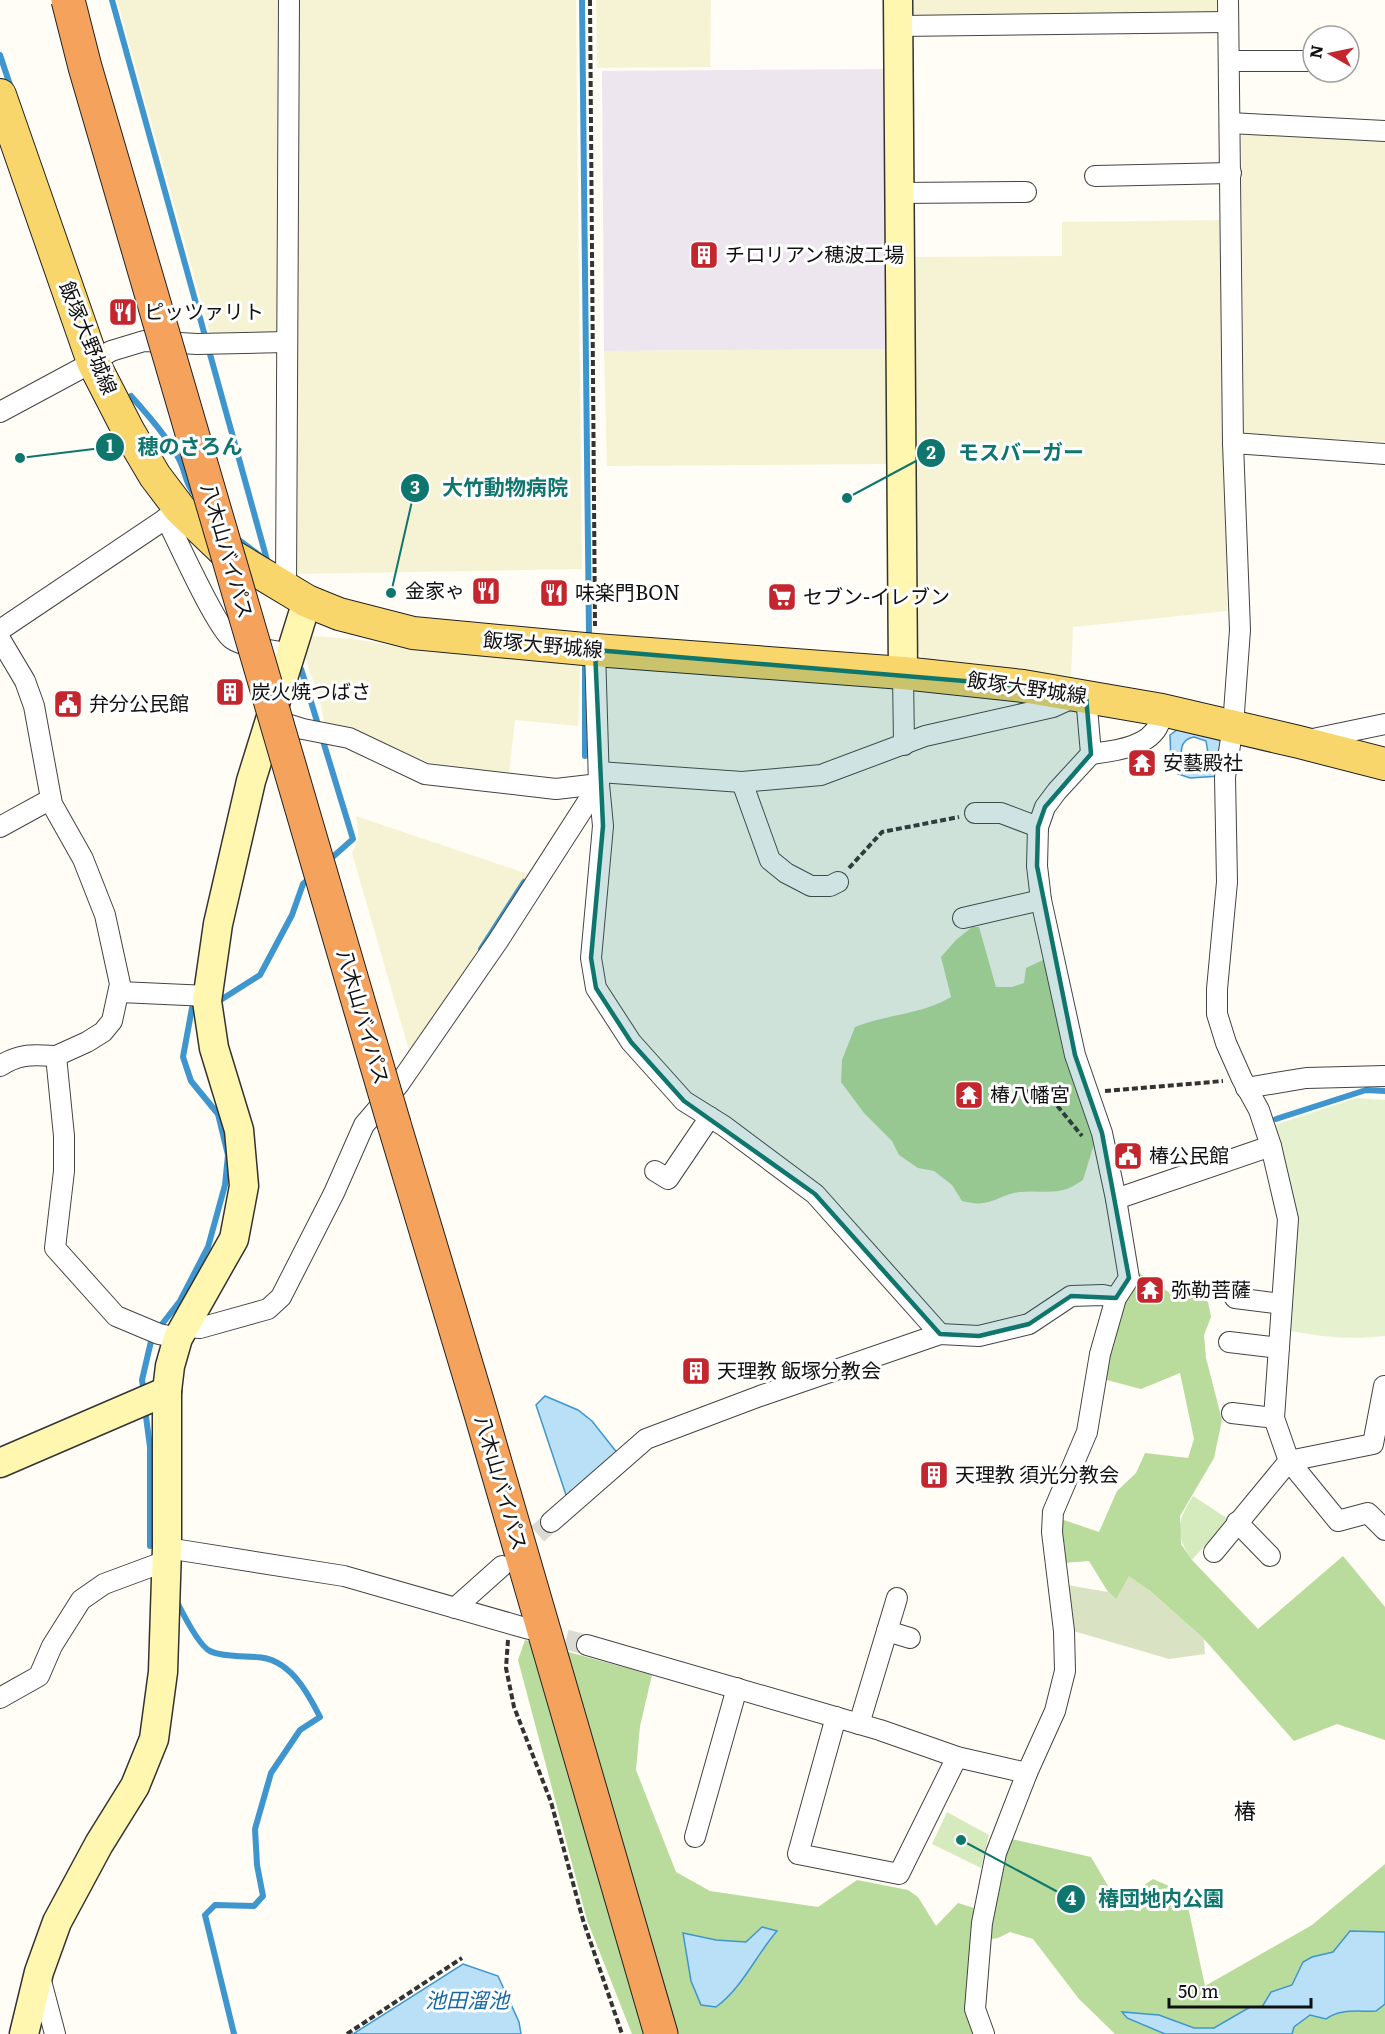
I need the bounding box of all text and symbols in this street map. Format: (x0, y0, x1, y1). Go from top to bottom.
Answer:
north arrow (1301, 24, 1361, 84)
text: N (1302, 43, 1328, 60)
place label: チロリアン穂波工場 (725, 238, 904, 268)
building icon: チロリアン穂波工場 (688, 239, 720, 271)
street label: 飯塚大野城線 (53, 276, 126, 399)
place label: ピッツァリト (144, 295, 264, 325)
restaurant icon: ピッツァリト (107, 296, 139, 328)
callout: 穂のさろん (95, 427, 254, 466)
text: 穂のさろん (138, 429, 243, 460)
text: 1 (106, 432, 114, 459)
callout: モスバーガー (916, 433, 1096, 472)
text: モスバーガー (958, 435, 1084, 466)
text: 2 (926, 438, 936, 465)
callout: 大竹動物病院 (400, 469, 580, 508)
text: 大竹動物病院 (442, 470, 568, 501)
text: 3 (410, 473, 420, 500)
street label: 八木山バイパス (195, 479, 263, 622)
place label: 金家ゃ (405, 574, 465, 604)
restaurant icon: 金家ゃ (470, 575, 502, 607)
place label: 味楽門BON (575, 576, 680, 606)
restaurant icon: 味楽門BON (538, 577, 570, 609)
place label: セブン-イレブン (803, 580, 950, 610)
supermarket icon: セブン-イレブン (766, 581, 798, 613)
street label: 飯塚大野城線 (482, 623, 604, 663)
street label: 飯塚大野城線 (966, 663, 1089, 709)
place label: 炭火焼つばさ (251, 675, 371, 705)
building icon: 炭火焼つばさ (214, 676, 246, 708)
place label: 弁分公民館 (89, 687, 189, 717)
public building icon: 弁分公民館 (52, 688, 84, 720)
place label: 安藝殿社 (1163, 746, 1243, 776)
temple icon: 安藝殿社 (1126, 747, 1158, 779)
street label: 八木山バイパス (331, 945, 399, 1088)
place label: 椿八幡宮 (990, 1078, 1070, 1108)
temple icon: 椿八幡宮 (953, 1079, 985, 1111)
place label: 椿公民館 (1149, 1139, 1229, 1169)
public building icon: 椿公民館 (1112, 1140, 1144, 1172)
place label: 弥勒菩薩 (1171, 1273, 1251, 1303)
temple icon: 弥勒菩薩 (1134, 1274, 1166, 1306)
place label: 天理教 飯塚分教会 (717, 1354, 881, 1384)
building icon: 天理教 飯塚分教会 (680, 1355, 712, 1387)
street label: 八木山バイパス (469, 1411, 537, 1554)
place label: 天理教 須光分教会 (955, 1458, 1119, 1488)
building icon: 天理教 須光分教会 (918, 1459, 950, 1491)
district label: 椿 (1234, 1793, 1256, 1826)
callout: 椿団地内公園 (1056, 1879, 1236, 1918)
text: 椿団地内公園 (1098, 1881, 1224, 1912)
text: 4 (1066, 1884, 1077, 1911)
scale bar (1169, 1971, 1312, 2009)
text: 50 m (1178, 1977, 1219, 2004)
water label: 池田溜池 (425, 1983, 511, 2014)

